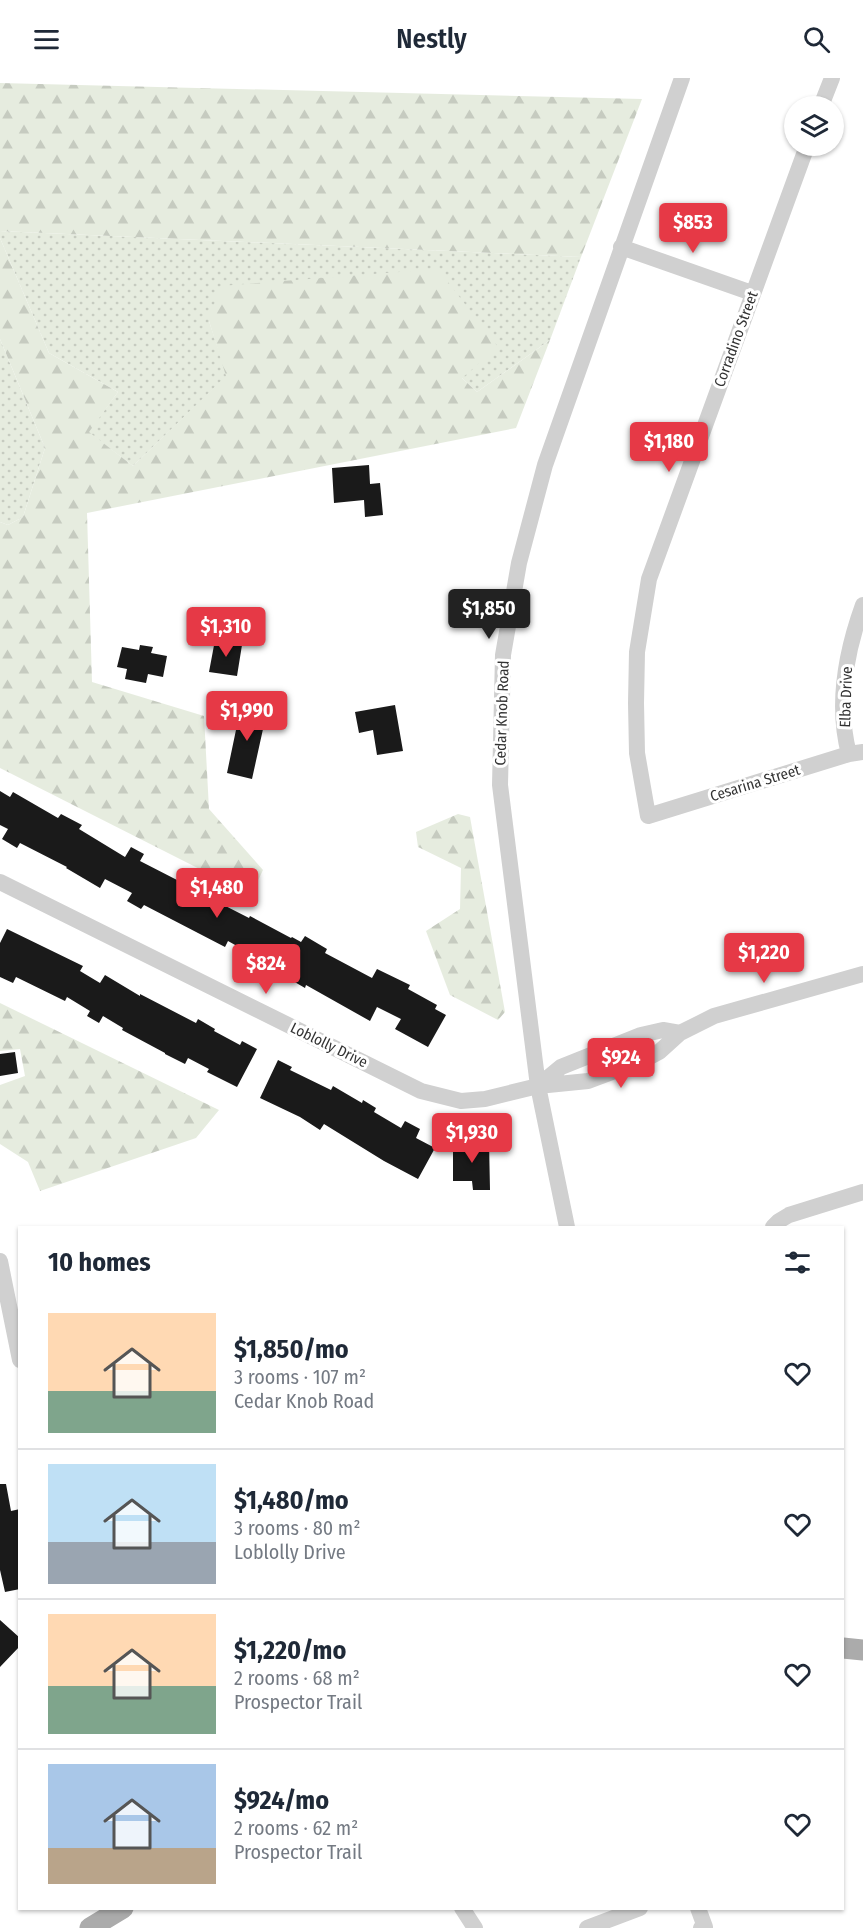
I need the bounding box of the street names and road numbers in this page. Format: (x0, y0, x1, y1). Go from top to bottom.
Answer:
street label: Corradino Street (710, 289, 762, 389)
street label: Cedar Knob Road (491, 660, 513, 766)
street label: Elba Drive (836, 666, 856, 728)
street label: Cesarina Street (708, 761, 802, 805)
street label: Loblolly Drive (287, 1019, 371, 1071)

